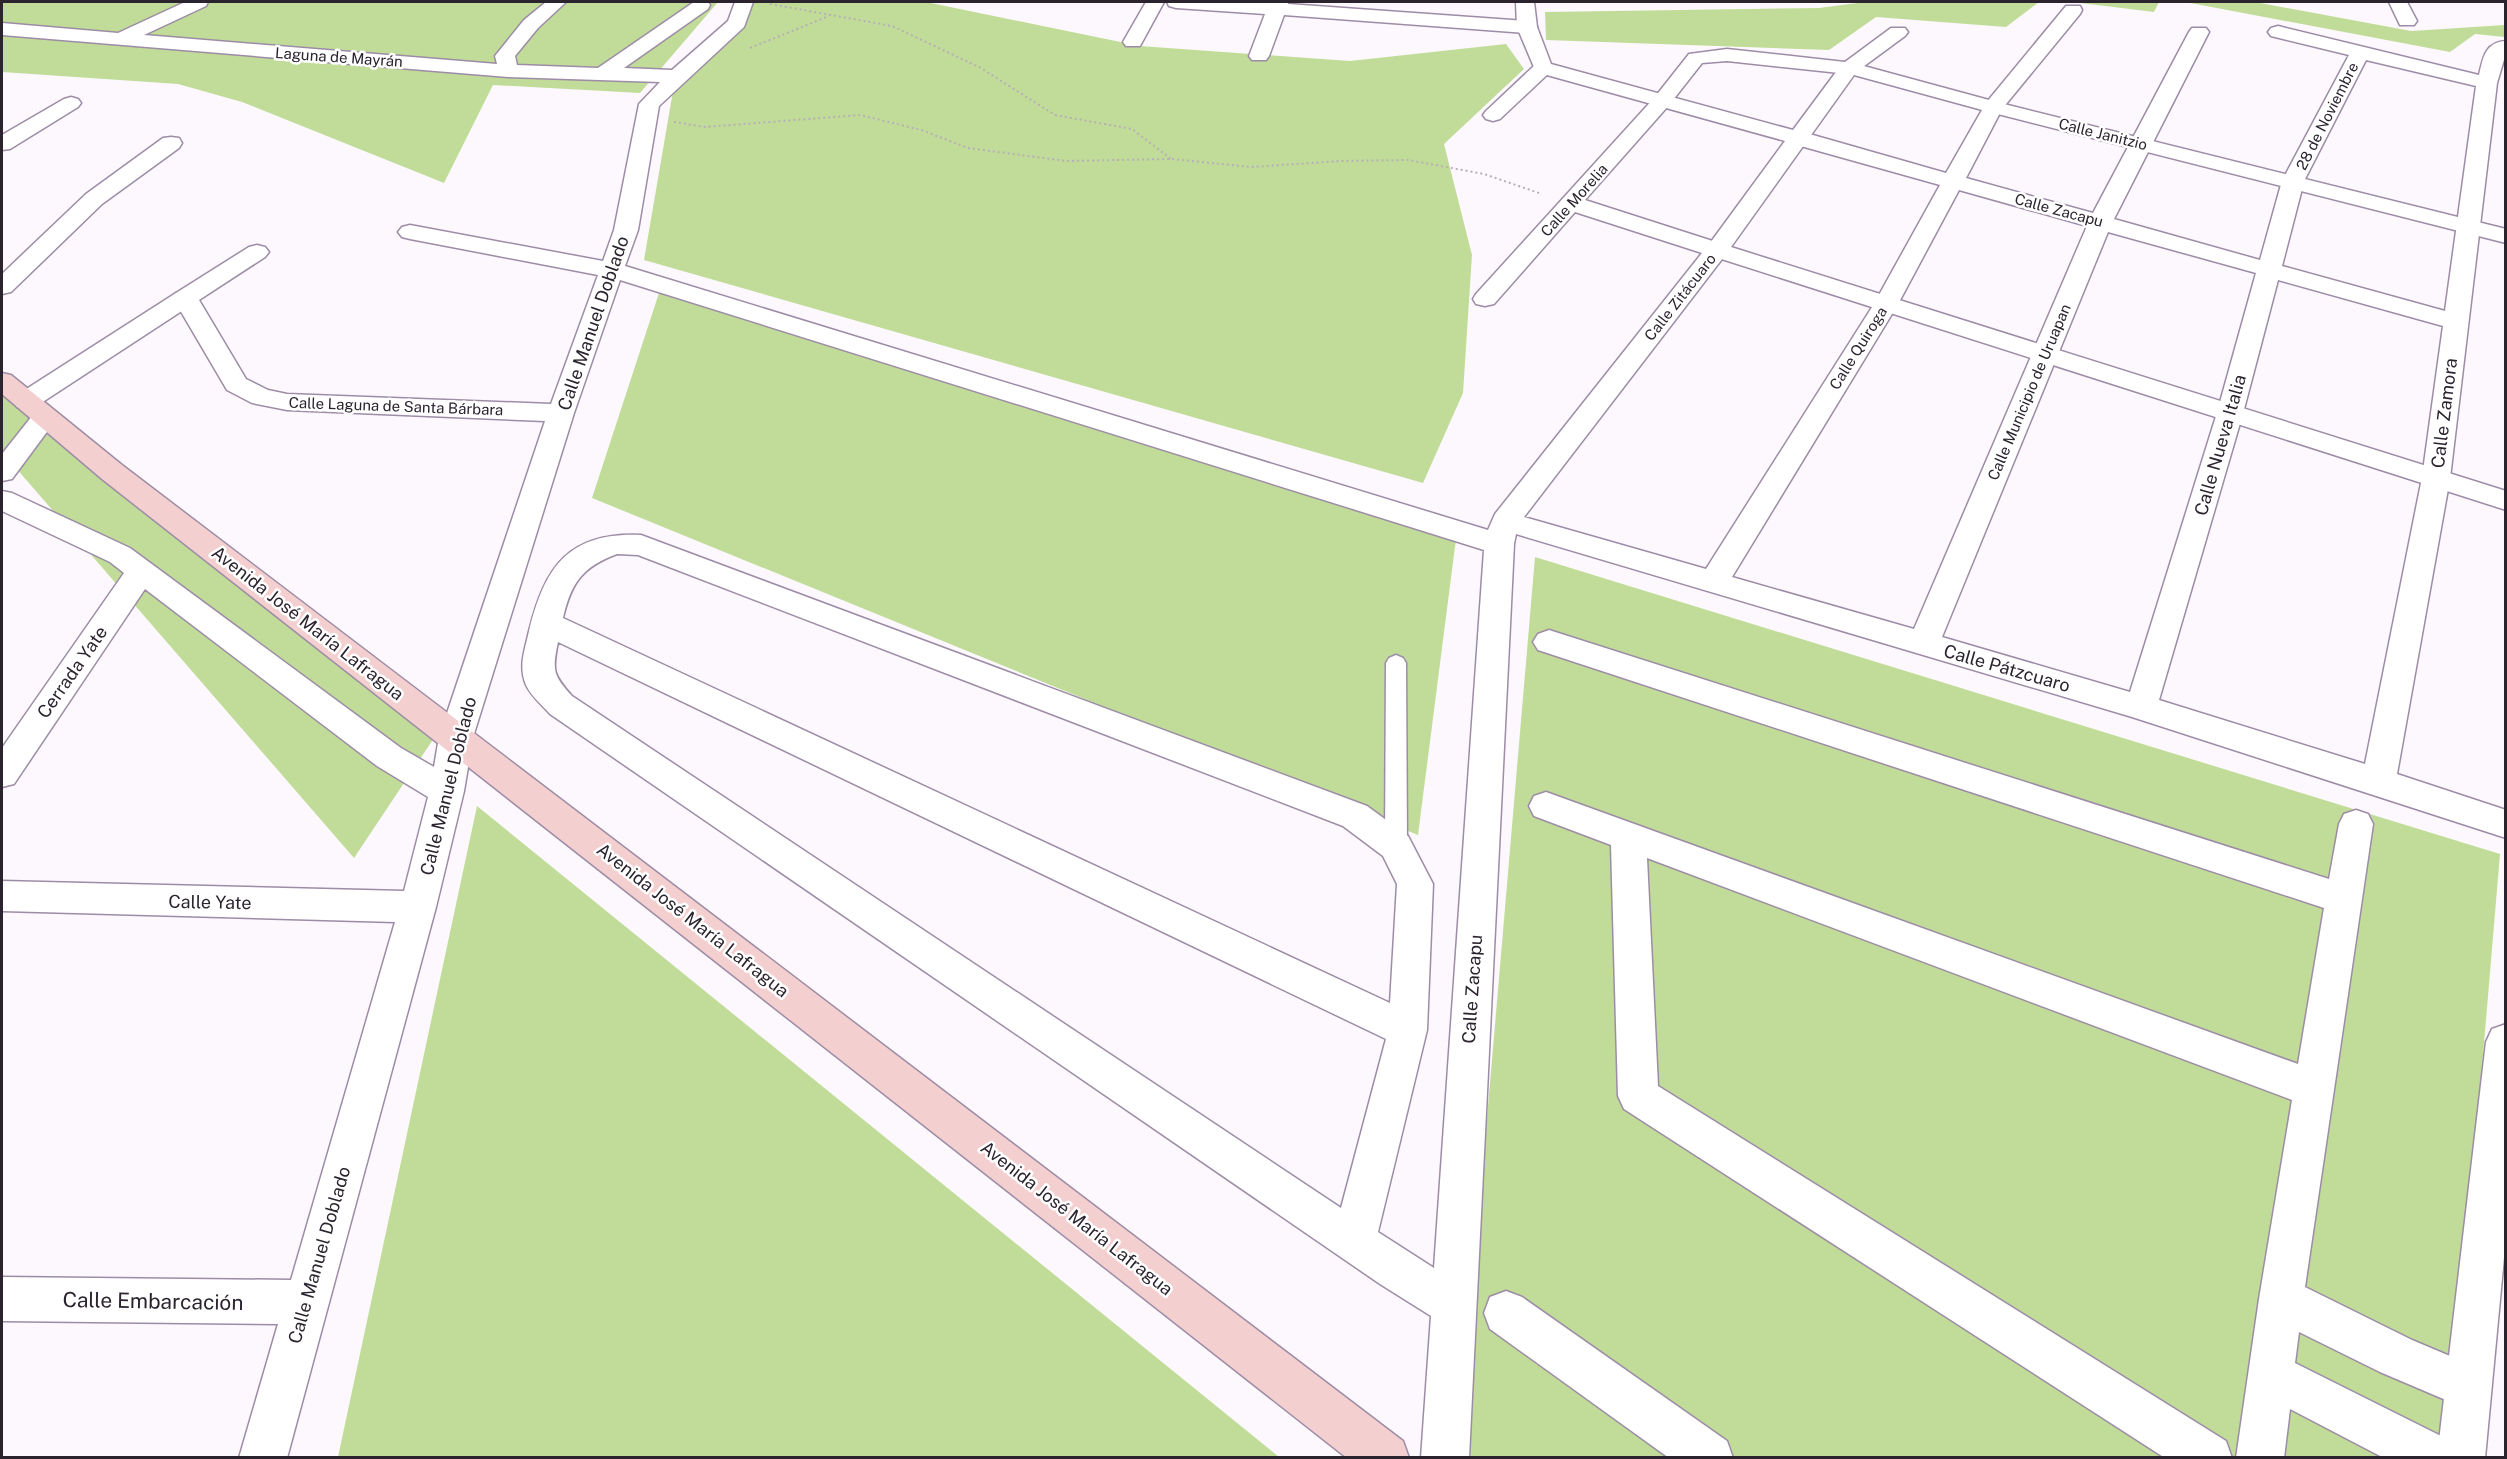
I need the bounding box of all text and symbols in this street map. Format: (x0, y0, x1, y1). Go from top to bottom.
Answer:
street label: Laguna de Mayrán (275, 44, 403, 70)
street label: 28 de Noviembre (2293, 59, 2361, 173)
street label: Calle Janitzio (2057, 115, 2149, 153)
street label: Calle Morelia (1537, 160, 1611, 240)
street label: Calle Zacapu (2013, 190, 2105, 230)
street label: Calle Manuel Doblado (553, 233, 633, 413)
street label: Calle Zitácuaro (1641, 250, 1719, 344)
street label: Calle Municipio de Uruapan (1984, 301, 2074, 483)
street label: Calle Quiroga (1826, 303, 1890, 393)
street label: Calle Zamora (2427, 357, 2461, 469)
street label: Calle Nueva Italia (2190, 372, 2250, 518)
street label: Calle Laguna de Santa Bárbara (288, 394, 504, 418)
street label: Avenida José María Lafragua (208, 542, 408, 704)
street label: Cerrada Yate (33, 622, 111, 722)
street label: Calle Pátzcuaro (1941, 640, 2073, 696)
street label: Calle Manuel Doblado (416, 695, 480, 877)
street label: Avenida José María Lafragua (593, 839, 793, 1001)
street label: Calle Yate (168, 891, 252, 913)
street label: Calle Zacapu (1458, 934, 1486, 1044)
street label: Avenida José María Lafragua (977, 1137, 1177, 1299)
street label: Calle Manuel Doblado (284, 1164, 354, 1346)
street label: Calle Embarcación (62, 1287, 244, 1315)

